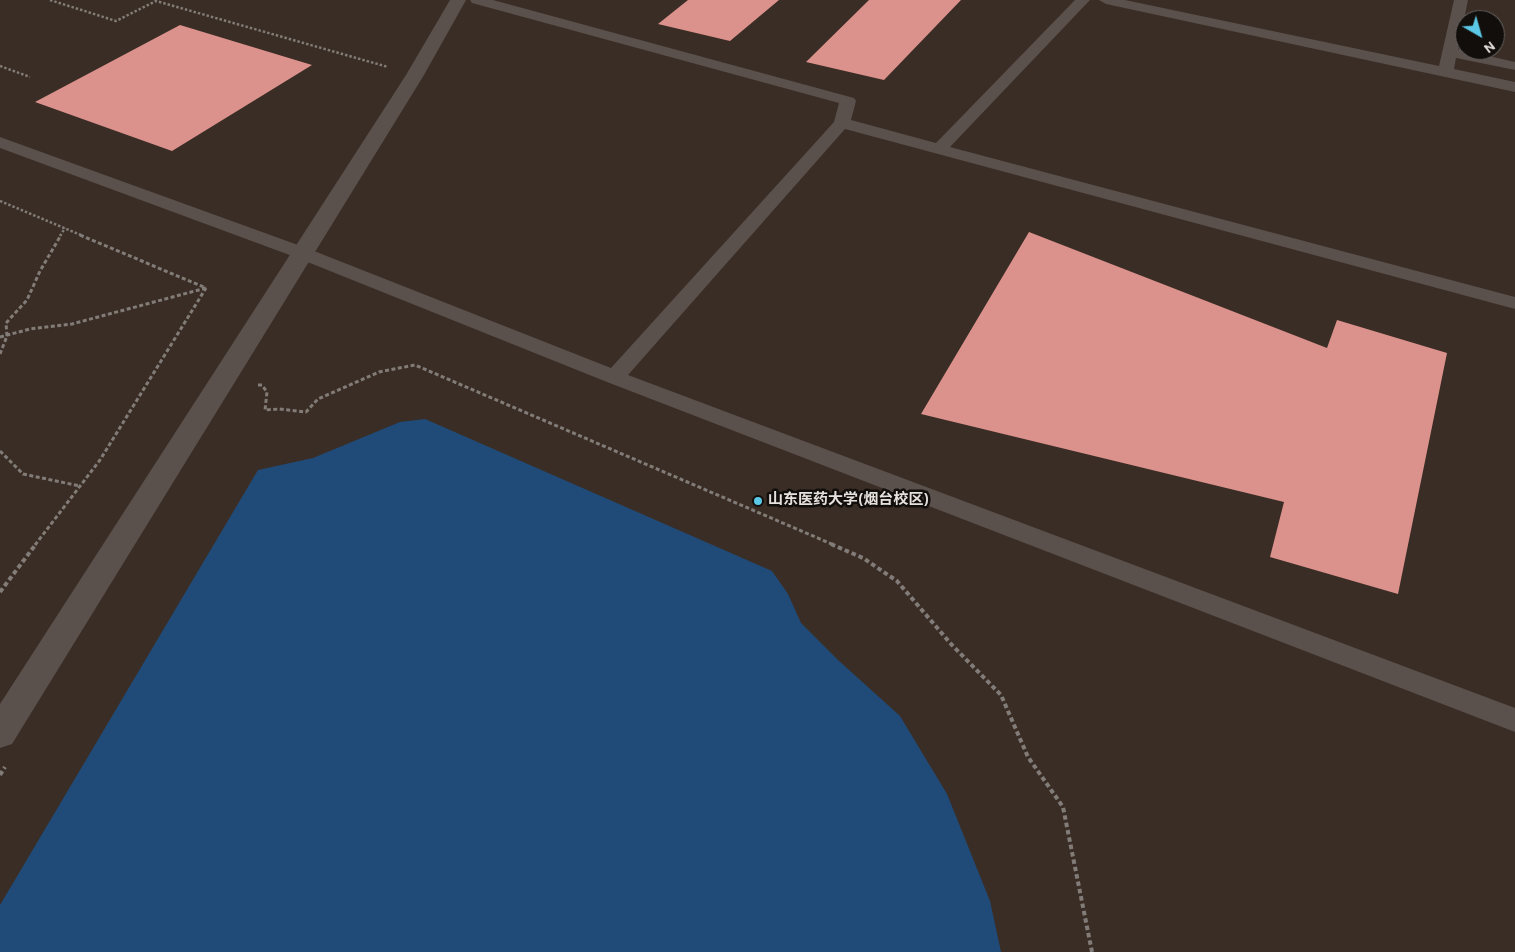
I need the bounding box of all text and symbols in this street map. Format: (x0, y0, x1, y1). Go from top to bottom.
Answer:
north arrow (1455, 10, 1505, 60)
text: N (1480, 37, 1498, 56)
place label: 山东医药大学(烟台校区) (768, 492, 929, 510)
marker: 山东医药大学(烟台校区) (752, 495, 764, 507)

